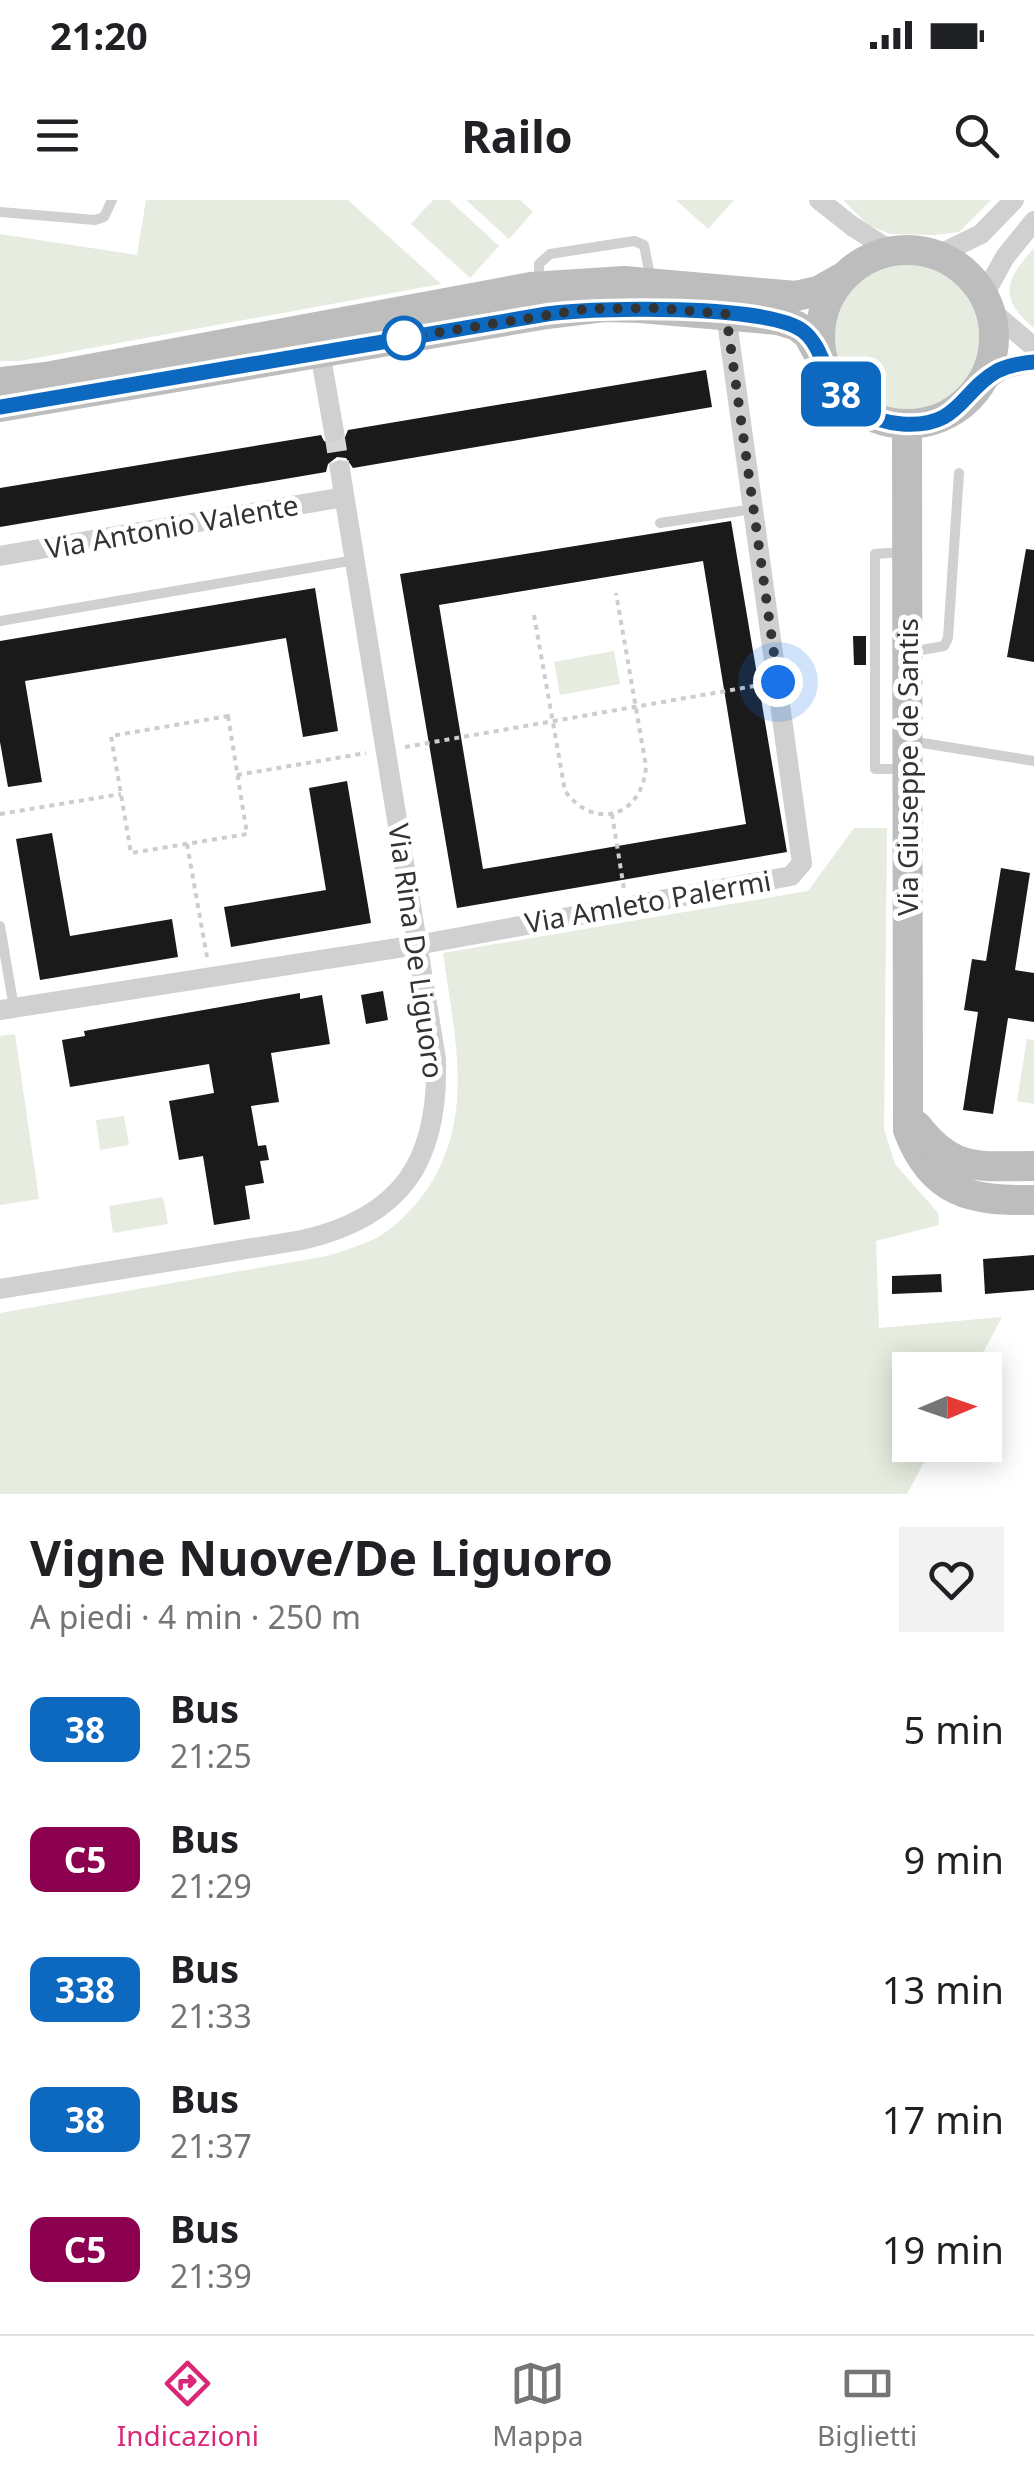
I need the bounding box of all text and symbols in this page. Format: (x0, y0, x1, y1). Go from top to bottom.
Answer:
text: 21:20 (50, 9, 148, 61)
text: Railo (461, 105, 573, 166)
icon: menu (30, 108, 85, 163)
icon: search (949, 108, 1004, 163)
unlabelled marker (383, 317, 425, 359)
line badge: 38 (796, 362, 886, 426)
text: 38 (821, 371, 861, 418)
street label: Via Antonio Valente (42, 485, 301, 567)
street label: Via Giuseppe de Santis (888, 618, 926, 916)
your location (753, 657, 803, 707)
street label: Via Rina De Liguoro (380, 821, 454, 1081)
street label: Via Amleto Palermi (522, 861, 774, 941)
north arrow (892, 1352, 1002, 1462)
map controls (892, 1352, 1002, 1462)
text: Vigne Nuove/De Liguoro (30, 1525, 613, 1590)
button: heart (899, 1527, 1004, 1632)
text: A piedi · 4 min · 250 m (30, 1595, 361, 1638)
text: Bus (170, 1682, 239, 1734)
text: 5 min (904, 1703, 1004, 1755)
text: 38 (65, 1706, 105, 1753)
text: 21:25 (170, 1734, 252, 1777)
text: Bus (170, 1812, 239, 1864)
text: 9 min (904, 1833, 1004, 1885)
text: C5 (64, 1836, 106, 1883)
text: 21:29 (170, 1864, 252, 1907)
text: Bus (170, 1942, 239, 1994)
text: 13 min (882, 1963, 1004, 2015)
text: 338 (55, 1966, 115, 2013)
text: 21:33 (170, 1994, 252, 2037)
text: Bus (170, 2072, 239, 2124)
text: 17 min (882, 2093, 1004, 2145)
text: 38 (65, 2096, 105, 2143)
text: 21:37 (170, 2124, 252, 2167)
text: Bus (170, 2202, 239, 2254)
text: 19 min (882, 2223, 1004, 2275)
text: C5 (64, 2226, 106, 2273)
text: 21:39 (170, 2254, 252, 2297)
tab: Indicazioni (117, 2356, 259, 2454)
tab: Mappa (492, 2356, 584, 2454)
tab: Biglietti (817, 2356, 917, 2454)

